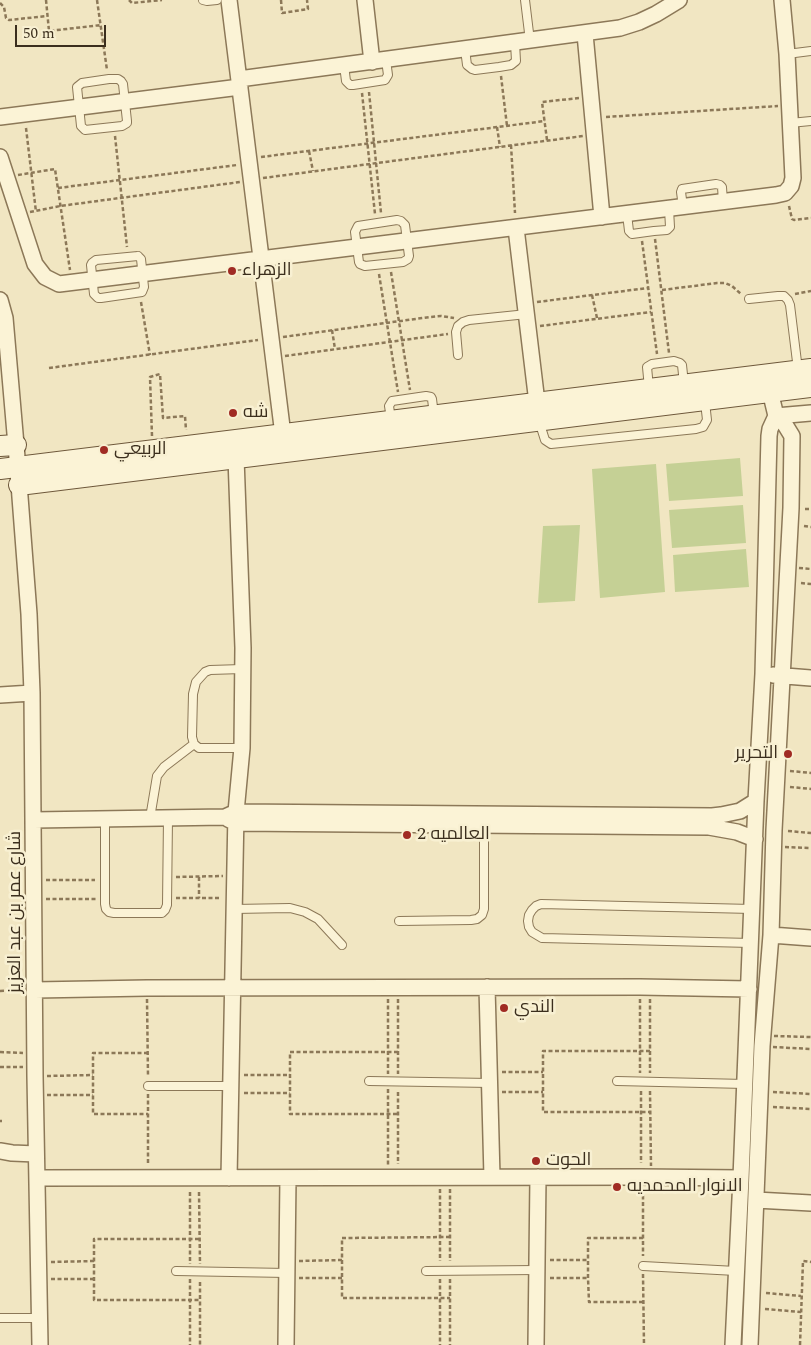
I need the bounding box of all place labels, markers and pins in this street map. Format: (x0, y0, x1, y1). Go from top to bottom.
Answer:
place label: الزهراء (242, 260, 292, 282)
marker: الزهراء (226, 265, 238, 277)
place label: شه (243, 402, 268, 424)
marker: شه (227, 407, 239, 419)
place label: الربيعي (114, 439, 167, 461)
marker: الربيعي (98, 444, 110, 456)
place label: التحرير (735, 743, 778, 765)
marker: التحرير (782, 748, 794, 760)
place label: العالميه 2 (417, 824, 490, 846)
marker: العالميه 2 (401, 829, 413, 841)
place label: الندي (514, 997, 555, 1019)
marker: الندي (498, 1002, 510, 1014)
place label: الحوت (546, 1150, 591, 1172)
marker: الحوت (530, 1155, 542, 1167)
place label: الانوار المحمديه (627, 1176, 743, 1198)
marker: الانوار المحمديه (611, 1181, 623, 1193)

